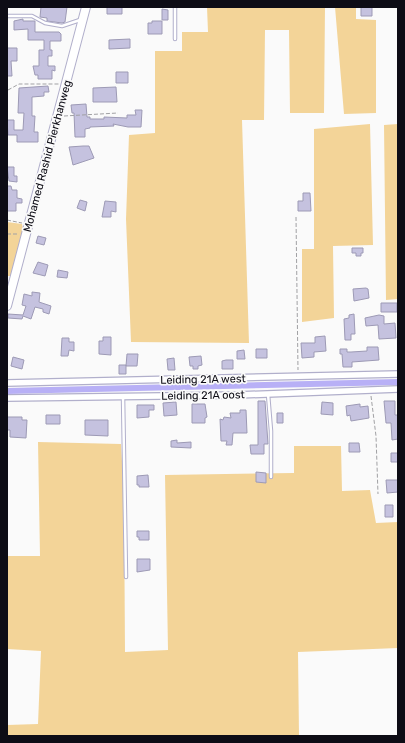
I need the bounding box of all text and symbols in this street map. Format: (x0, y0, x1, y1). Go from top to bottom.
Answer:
street label: Mohamed Rashid Pierkhanweg (21, 79, 74, 234)
street label: Leiding 21A west (160, 372, 247, 387)
street label: Leiding 21A oost (161, 388, 246, 403)

